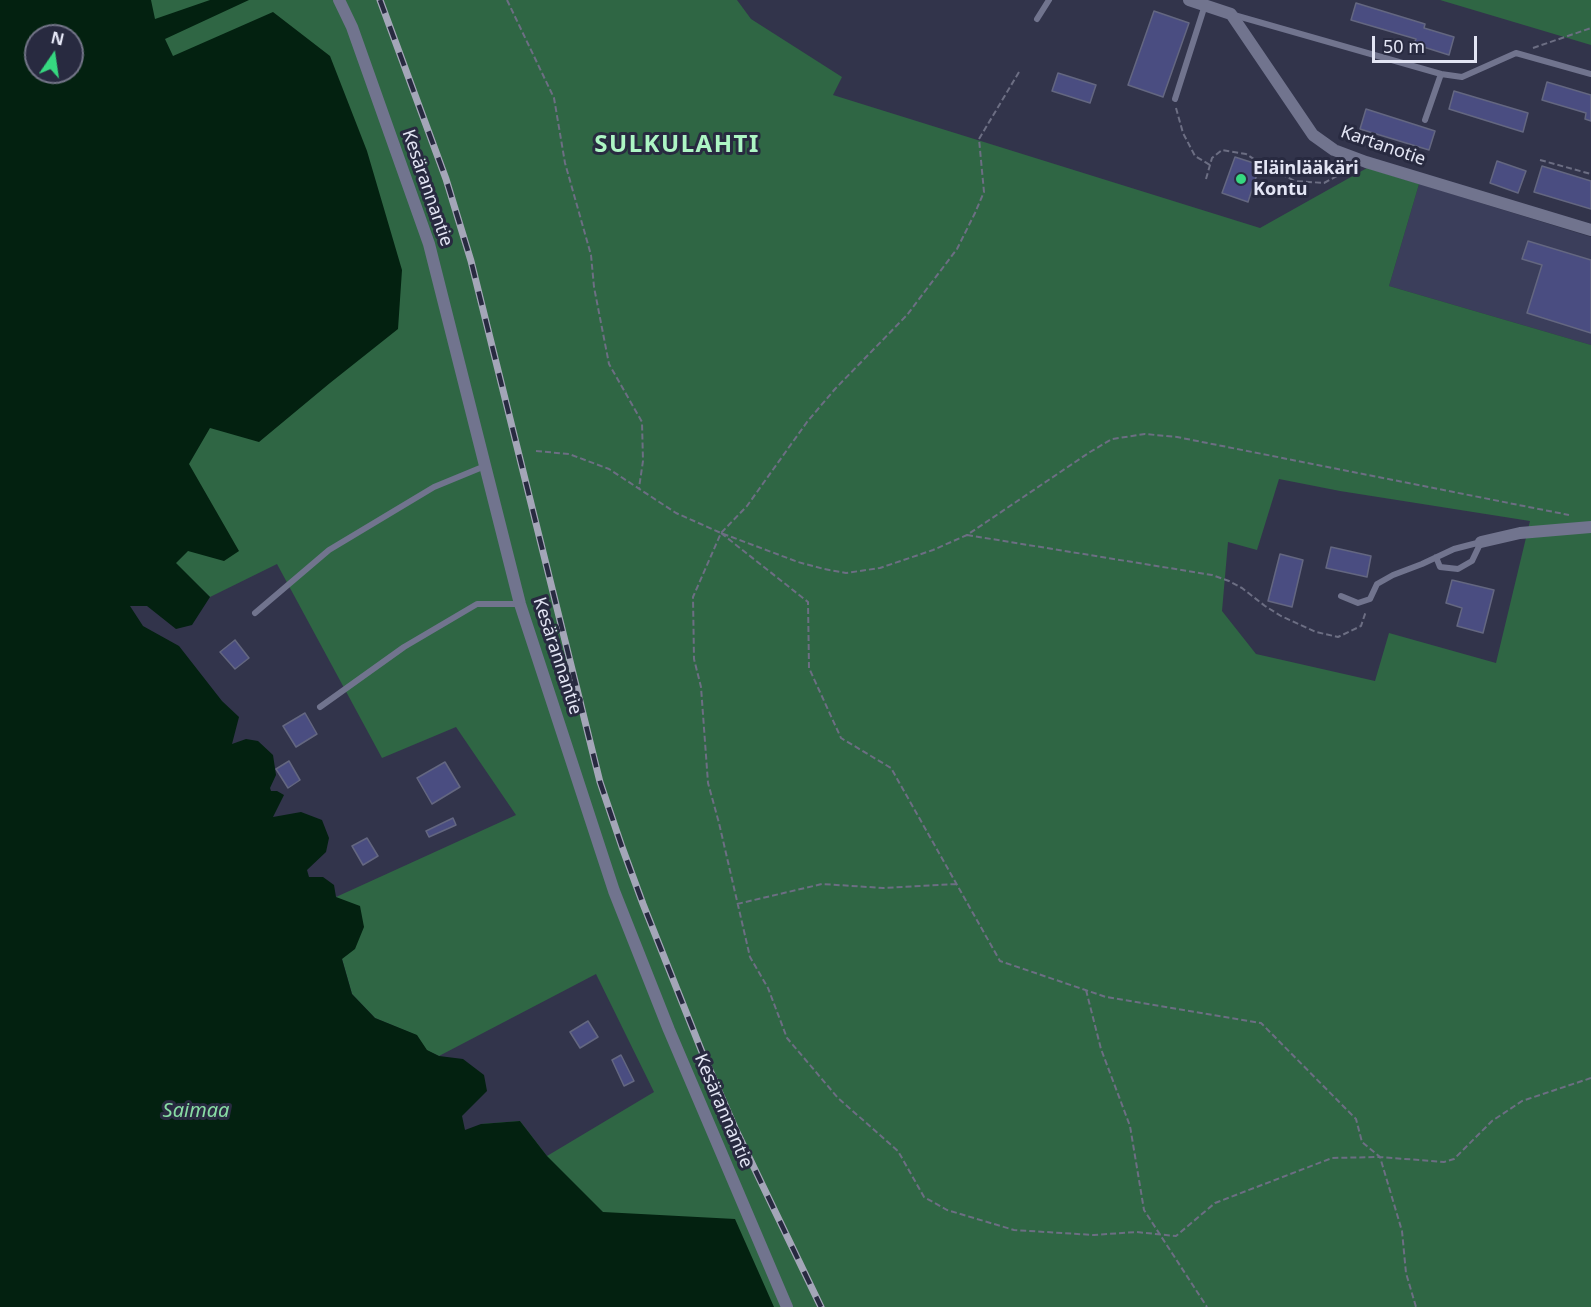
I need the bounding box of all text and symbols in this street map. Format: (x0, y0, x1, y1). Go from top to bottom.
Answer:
north arrow (24, 24, 84, 84)
scale bar (1375, 24, 1480, 62)
text: N (49, 26, 66, 51)
text: 50 m (1383, 34, 1425, 58)
street label: Kartanotie (1338, 121, 1428, 171)
street label: Kesärannantie (397, 127, 457, 249)
district label: SULKULAHTI (594, 131, 760, 159)
place label: Eläinlääkäri Kontu (1253, 158, 1359, 201)
marker: Eläinlääkäri Kontu (1234, 172, 1248, 186)
street label: Kesärannantie (528, 595, 586, 717)
street label: Kesärannantie (689, 1051, 757, 1171)
water label: Saimaa (163, 1099, 229, 1123)

